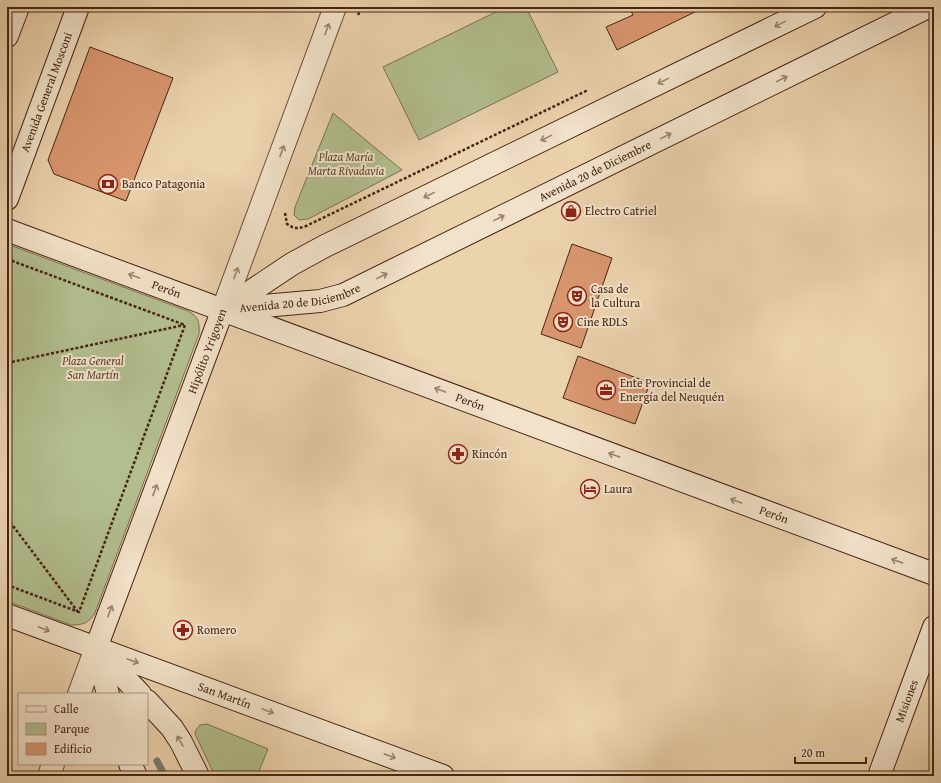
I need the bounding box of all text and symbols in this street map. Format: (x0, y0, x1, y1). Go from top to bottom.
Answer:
one-way arrow (774, 21, 786, 28)
one-way arrow (323, 23, 331, 35)
street label: Avenida General Mosconi (16, 29, 76, 154)
one-way arrow (776, 75, 788, 82)
one-way arrow (657, 78, 669, 85)
one-way arrow (659, 132, 671, 139)
street label: Avenida 20 de Diciembre (536, 135, 654, 205)
one-way arrow (540, 135, 552, 142)
one-way arrow (278, 145, 286, 157)
park label: Plaza María Marta Rivadavia (308, 148, 385, 179)
bank icon: Banco Patagonia (97, 173, 119, 195)
place label: Banco Patagonia (122, 175, 206, 192)
one-way arrow (424, 192, 436, 199)
shop icon: Electro Catriel (560, 200, 582, 222)
place label: Electro Catriel (585, 202, 658, 219)
one-way arrow (493, 214, 505, 221)
one-way arrow (233, 267, 241, 279)
one-way arrow (128, 272, 140, 280)
one-way arrow (376, 272, 388, 279)
street label: Perón (150, 276, 184, 302)
street label: Avenida 20 de Diciembre (239, 279, 363, 316)
place label: Casa de la Cultura (591, 280, 641, 311)
theatre icon: Casa de la Cultura (566, 285, 588, 307)
street label: Hipólito Yrigoyen (183, 306, 230, 396)
theatre icon: Cine RDLS (552, 311, 574, 333)
place label: Cine RDLS (577, 313, 628, 330)
park label: Plaza General San Martín (61, 352, 124, 383)
place label: Ente Provincial de Energía del Neuquén (620, 374, 724, 405)
office icon: Ente Provincial de Energía del Neuquén (595, 379, 617, 401)
one-way arrow (435, 386, 447, 394)
street label: Perón (453, 388, 488, 415)
pharmacy icon: Rincón (447, 443, 469, 465)
place label: Rincón (472, 445, 507, 462)
one-way arrow (609, 451, 621, 459)
hotel icon: Laura (579, 478, 601, 500)
place label: Laura (604, 480, 633, 497)
one-way arrow (152, 484, 160, 496)
one-way arrow (731, 496, 743, 504)
street label: Perón (757, 501, 791, 527)
one-way arrow (892, 556, 904, 564)
one-way arrow (106, 606, 114, 618)
pharmacy icon: Romero (172, 619, 194, 641)
place label: Romero (197, 621, 236, 638)
one-way arrow (37, 625, 49, 633)
one-way arrow (126, 658, 138, 666)
street label: San Martín (196, 677, 254, 713)
street label: Misiones (891, 677, 922, 725)
legend (18, 693, 148, 765)
text: Calle (54, 700, 79, 717)
one-way arrow (261, 708, 273, 716)
text: Parque (54, 720, 90, 737)
one-way arrow (176, 735, 184, 747)
scale bar (795, 739, 866, 765)
text: Edificio (54, 740, 92, 757)
text: 20 m (801, 744, 825, 761)
one-way arrow (383, 753, 395, 761)

